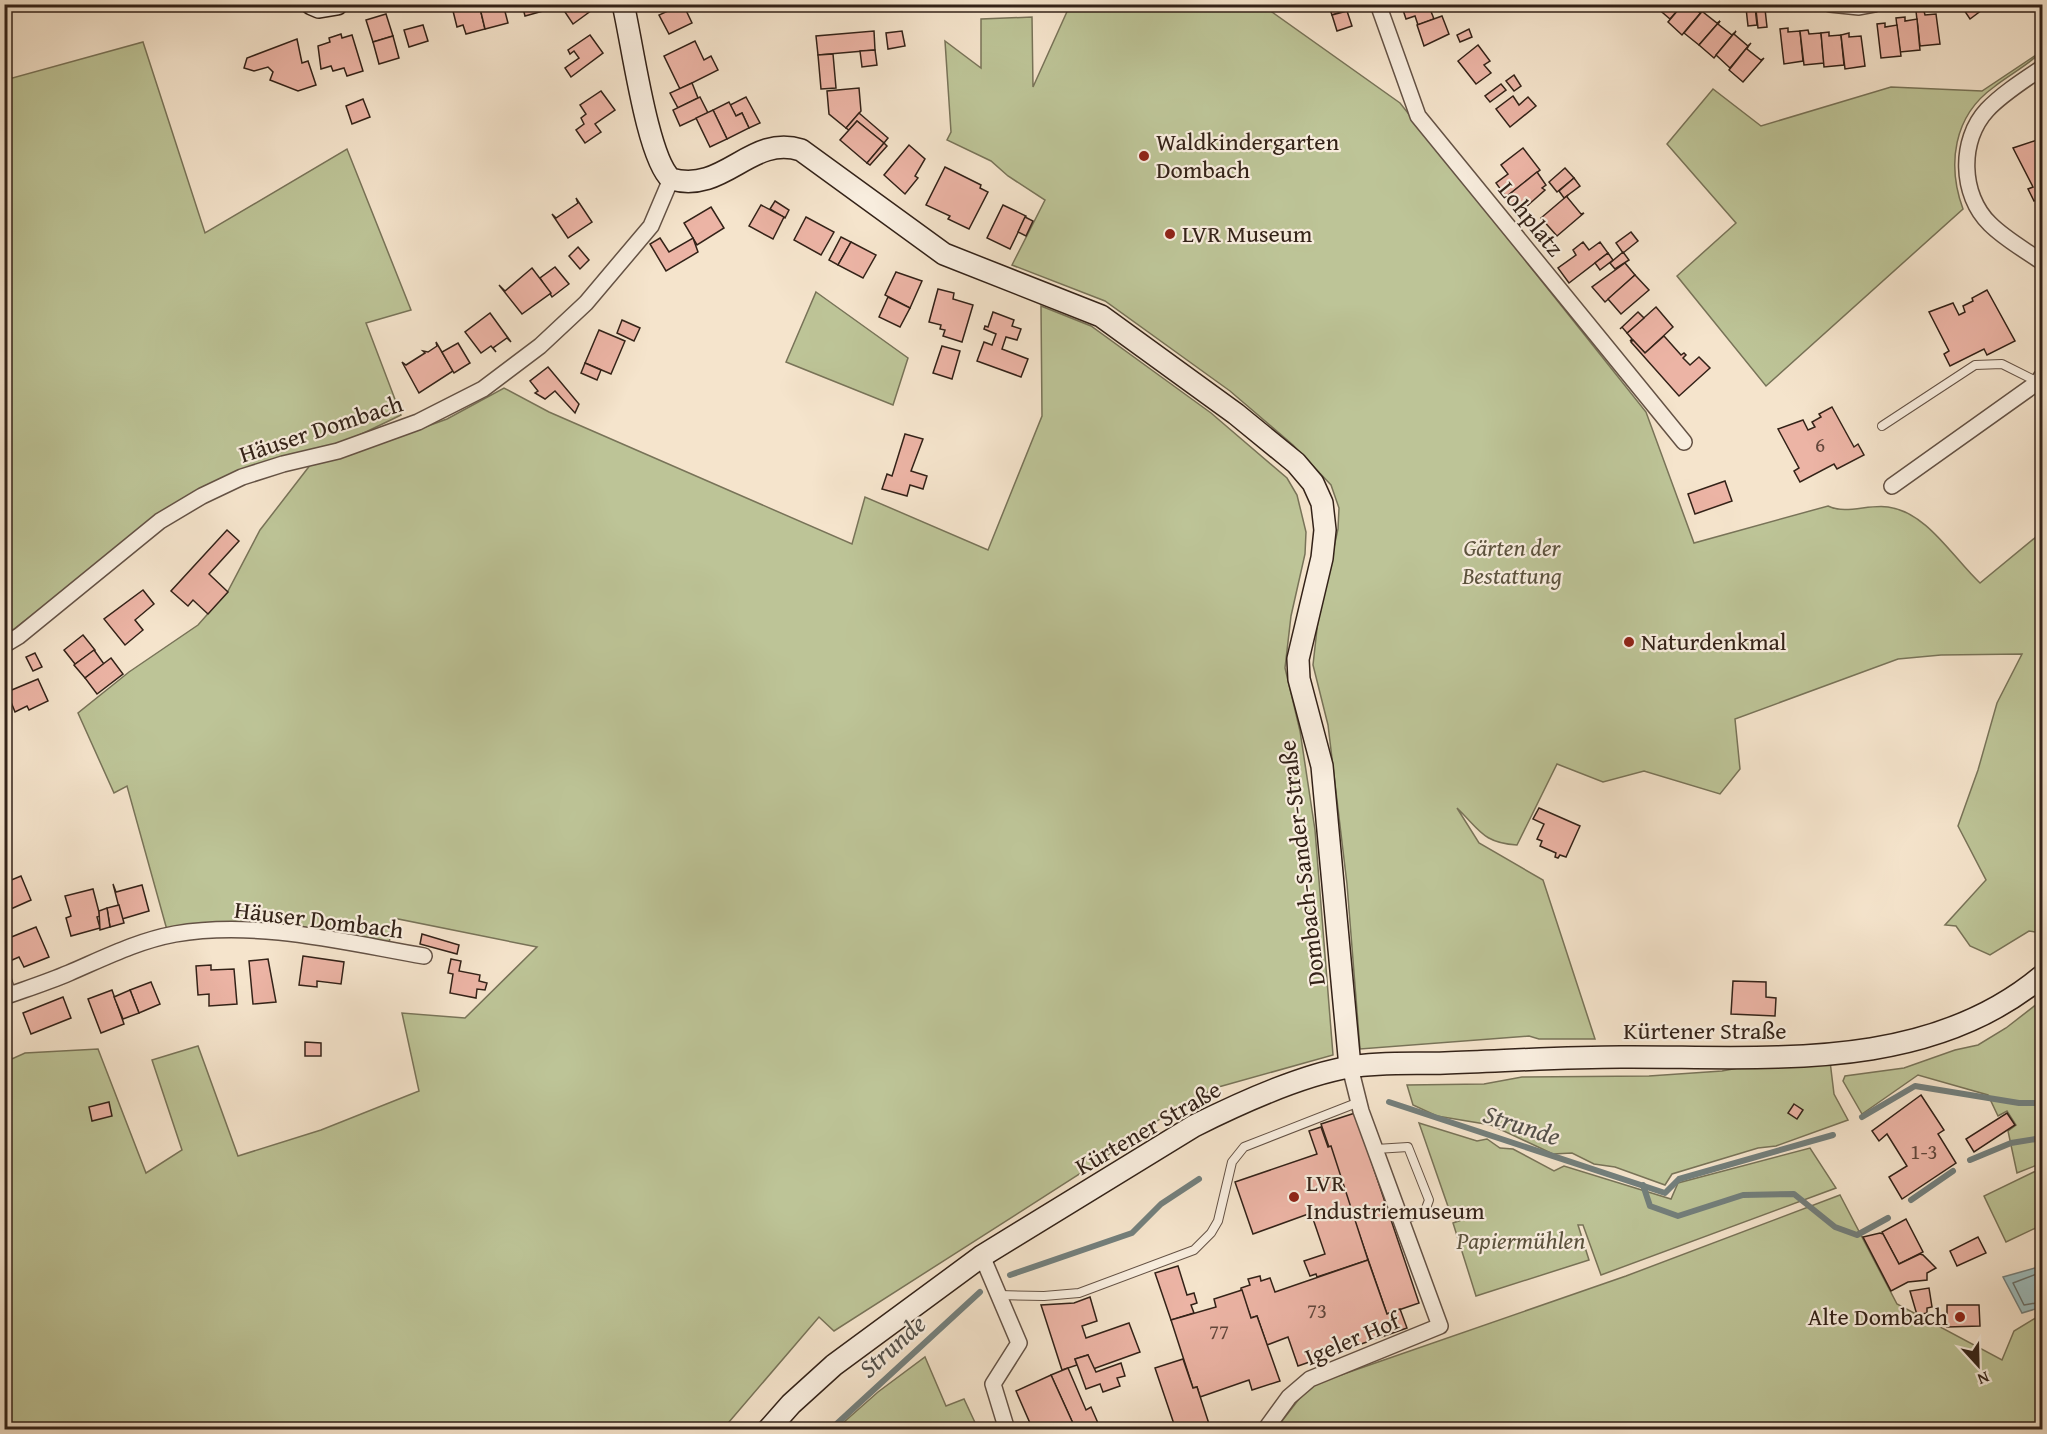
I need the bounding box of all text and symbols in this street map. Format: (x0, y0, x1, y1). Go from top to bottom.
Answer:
place label: Waldkindergarten Dombach (1156, 124, 1340, 187)
marker: Waldkindergarten Dombach (1137, 149, 1151, 163)
street label: Lohplatz (1490, 174, 1572, 264)
place label: LVR Museum (1182, 216, 1313, 251)
marker: LVR Museum (1163, 227, 1177, 241)
street label: Häuser Dombach (235, 385, 408, 471)
house number: 6 (1815, 429, 1825, 460)
park label: Gärten der Bestattung (1461, 530, 1562, 593)
place label: Naturdenkmal (1641, 624, 1787, 659)
marker: Naturdenkmal (1622, 635, 1636, 649)
street label: Dombach-Sander-Straße (1269, 738, 1334, 988)
street label: Häuser Dombach (232, 892, 406, 947)
street label: Kürtener Straße (1623, 1013, 1787, 1048)
street label: Kürtener Straße (1068, 1072, 1227, 1184)
water label: Strunde (1479, 1094, 1566, 1155)
house number: 1-3 (1910, 1136, 1938, 1167)
place label: LVR Industriemuseum (1306, 1165, 1485, 1228)
marker: LVR Industriemuseum (1287, 1190, 1301, 1204)
park label: Papiermühlen (1456, 1223, 1585, 1258)
house number: 73 (1307, 1295, 1327, 1326)
place label: Alte Dombach (1808, 1299, 1949, 1334)
street label: Igeler Hof (1299, 1302, 1407, 1374)
water label: Strunde (849, 1305, 934, 1387)
marker: Alte Dombach (1953, 1310, 1967, 1324)
house number: 77 (1209, 1316, 1229, 1347)
north arrow (1948, 1335, 2008, 1395)
text: N (1974, 1366, 1993, 1392)

